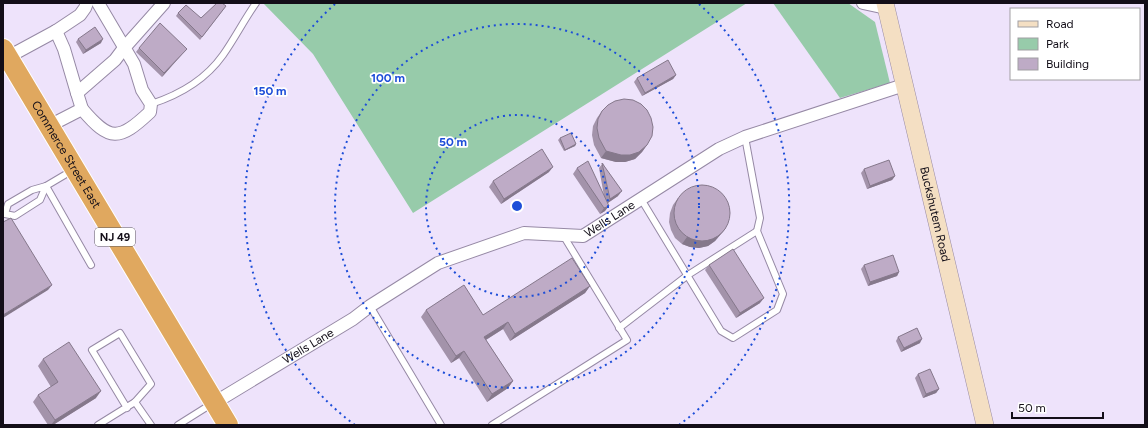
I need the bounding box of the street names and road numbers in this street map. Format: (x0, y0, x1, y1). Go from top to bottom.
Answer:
street label: Commerce Street East (29, 98, 104, 211)
street label: Buckshutem Road (917, 165, 953, 263)
street label: Wells Lane (582, 197, 638, 240)
road number: NJ 49 (95, 228, 135, 246)
street label: Wells Lane (280, 325, 337, 367)

